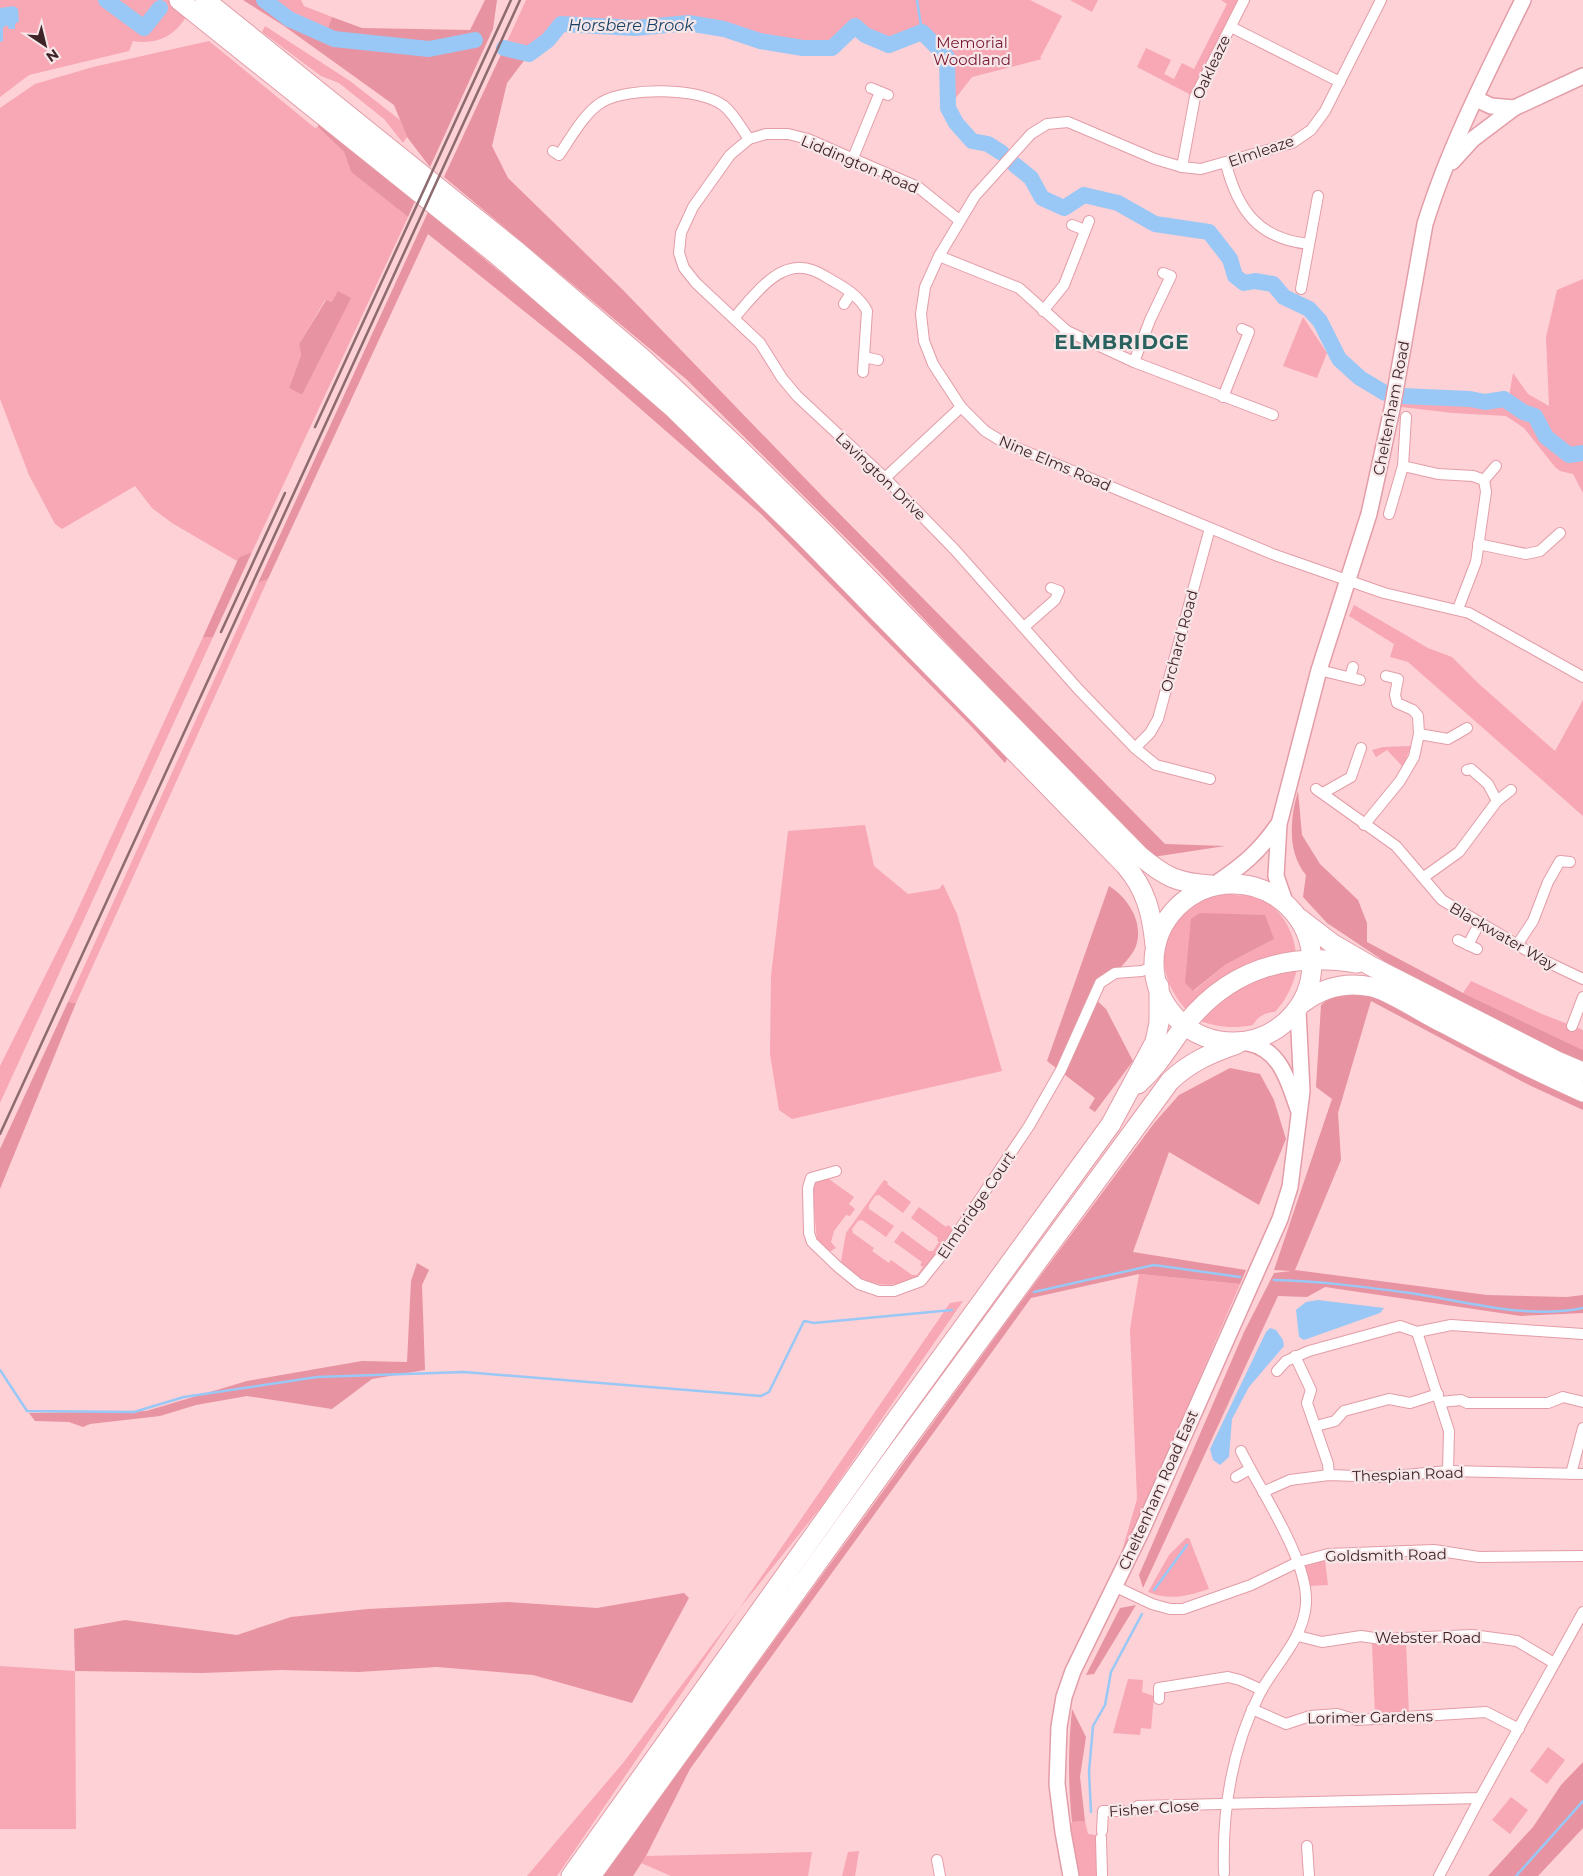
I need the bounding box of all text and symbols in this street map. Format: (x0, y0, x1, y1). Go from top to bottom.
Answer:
water label: Horsbere Brook (568, 16, 695, 35)
north arrow (20, 20, 70, 70)
street label: Oakleaze (1188, 32, 1234, 102)
park label: Memorial Woodland (933, 33, 1011, 69)
text: N (43, 45, 62, 66)
street label: Liddington Road (798, 131, 922, 197)
street label: Elmleaze (1226, 131, 1296, 171)
district label: ELMBRIDGE (1054, 330, 1190, 354)
street label: Cheltenham Road (1369, 339, 1413, 477)
street label: Lavington Drive (832, 428, 930, 524)
street label: Nine Elms Road (996, 431, 1114, 495)
street label: Orchard Road (1156, 588, 1202, 694)
street label: Blackwater Way (1446, 898, 1561, 975)
street label: Elmbridge Court (933, 1148, 1019, 1262)
street label: Cheltenham Road East (1114, 1407, 1202, 1573)
street label: Thespian Road (1352, 1463, 1464, 1485)
street label: Goldsmith Road (1325, 1544, 1447, 1566)
street label: Webster Road (1375, 1628, 1481, 1647)
street label: Lorimer Gardens (1307, 1706, 1433, 1728)
street label: Fisher Close (1108, 1795, 1200, 1821)

